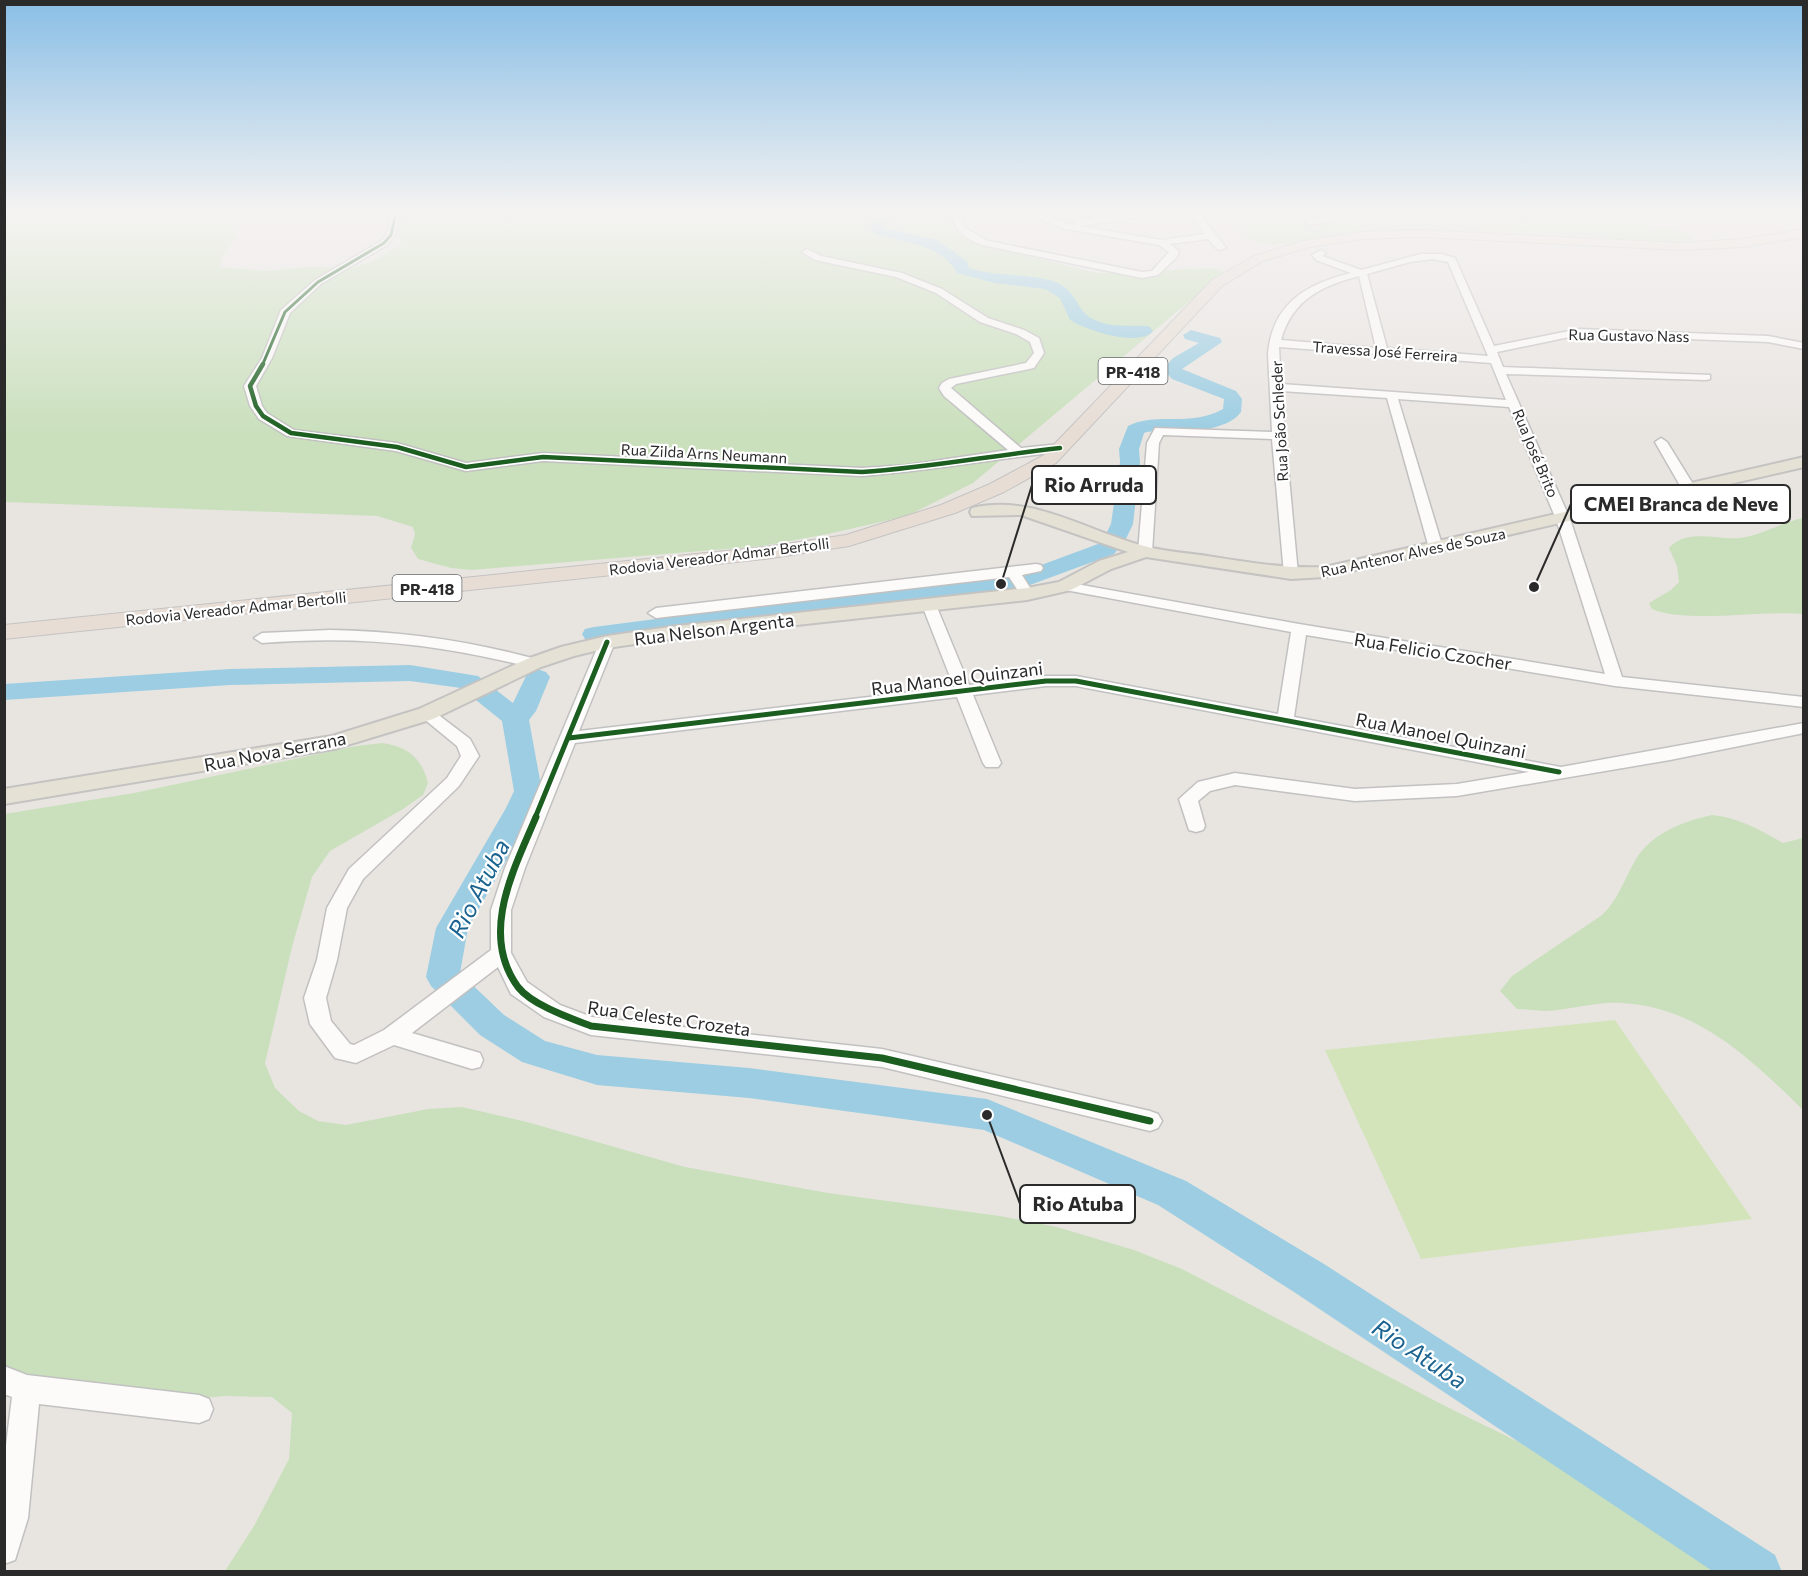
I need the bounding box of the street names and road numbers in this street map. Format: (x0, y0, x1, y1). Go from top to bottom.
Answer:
street label: Rua Gustavo Nass (1568, 325, 1690, 345)
street label: Travessa José Ferreira (1312, 337, 1458, 365)
road number: PR-418 (1098, 358, 1168, 384)
street label: Rua João Schleder (1267, 360, 1291, 482)
street label: Rua José Brito (1509, 406, 1563, 500)
street label: Rua Zilda Arns Neumann (620, 440, 788, 466)
street label: Rua Antenor Alves de Souza (1319, 524, 1507, 580)
street label: Rodovia Vereador Admar Bertolli (608, 534, 830, 578)
road number: PR-418 (392, 575, 462, 601)
street label: Rodovia Vereador Admar Bertolli (125, 587, 347, 629)
street label: Rua Nelson Argenta (633, 608, 795, 650)
street label: Rua Felicio Czocher (1353, 628, 1513, 674)
street label: Rua Manoel Quinzani (870, 657, 1044, 699)
street label: Rua Manoel Quinzani (1354, 708, 1528, 762)
street label: Rua Nova Serrana (202, 726, 348, 776)
street label: Rua Celeste Crozeta (586, 996, 752, 1040)

